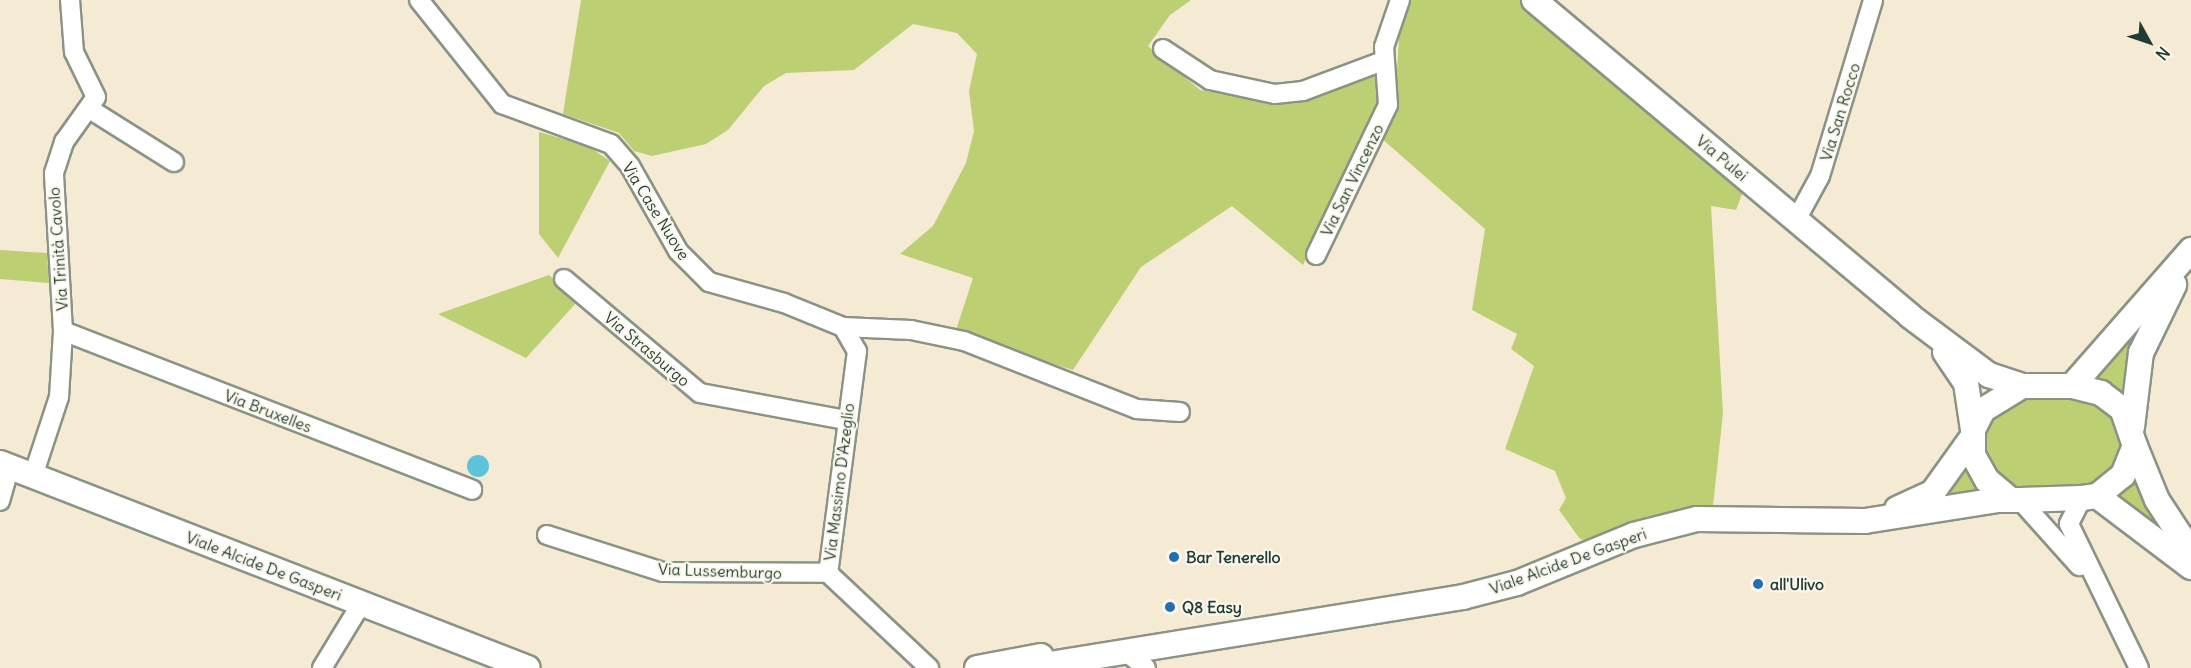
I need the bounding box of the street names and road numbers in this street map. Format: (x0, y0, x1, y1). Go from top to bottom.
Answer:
street label: Via San Rocco (1816, 61, 1864, 163)
street label: Via San Vincenzo (1316, 121, 1388, 239)
street label: Via Pulei (1692, 131, 1752, 185)
street label: Via Case Nuove (618, 159, 694, 263)
street label: Via Trinità Cavolo (44, 186, 72, 312)
street label: Via Strasburgo (600, 308, 694, 390)
street label: Via Bruxelles (222, 386, 314, 436)
street label: Via Massimo D'Azeglio (820, 402, 858, 562)
street label: Viale Alcide De Gasperi (1487, 524, 1649, 598)
street label: Viale Alcide De Gasperi (183, 527, 345, 605)
street label: Via Lussemburgo (658, 559, 782, 583)

